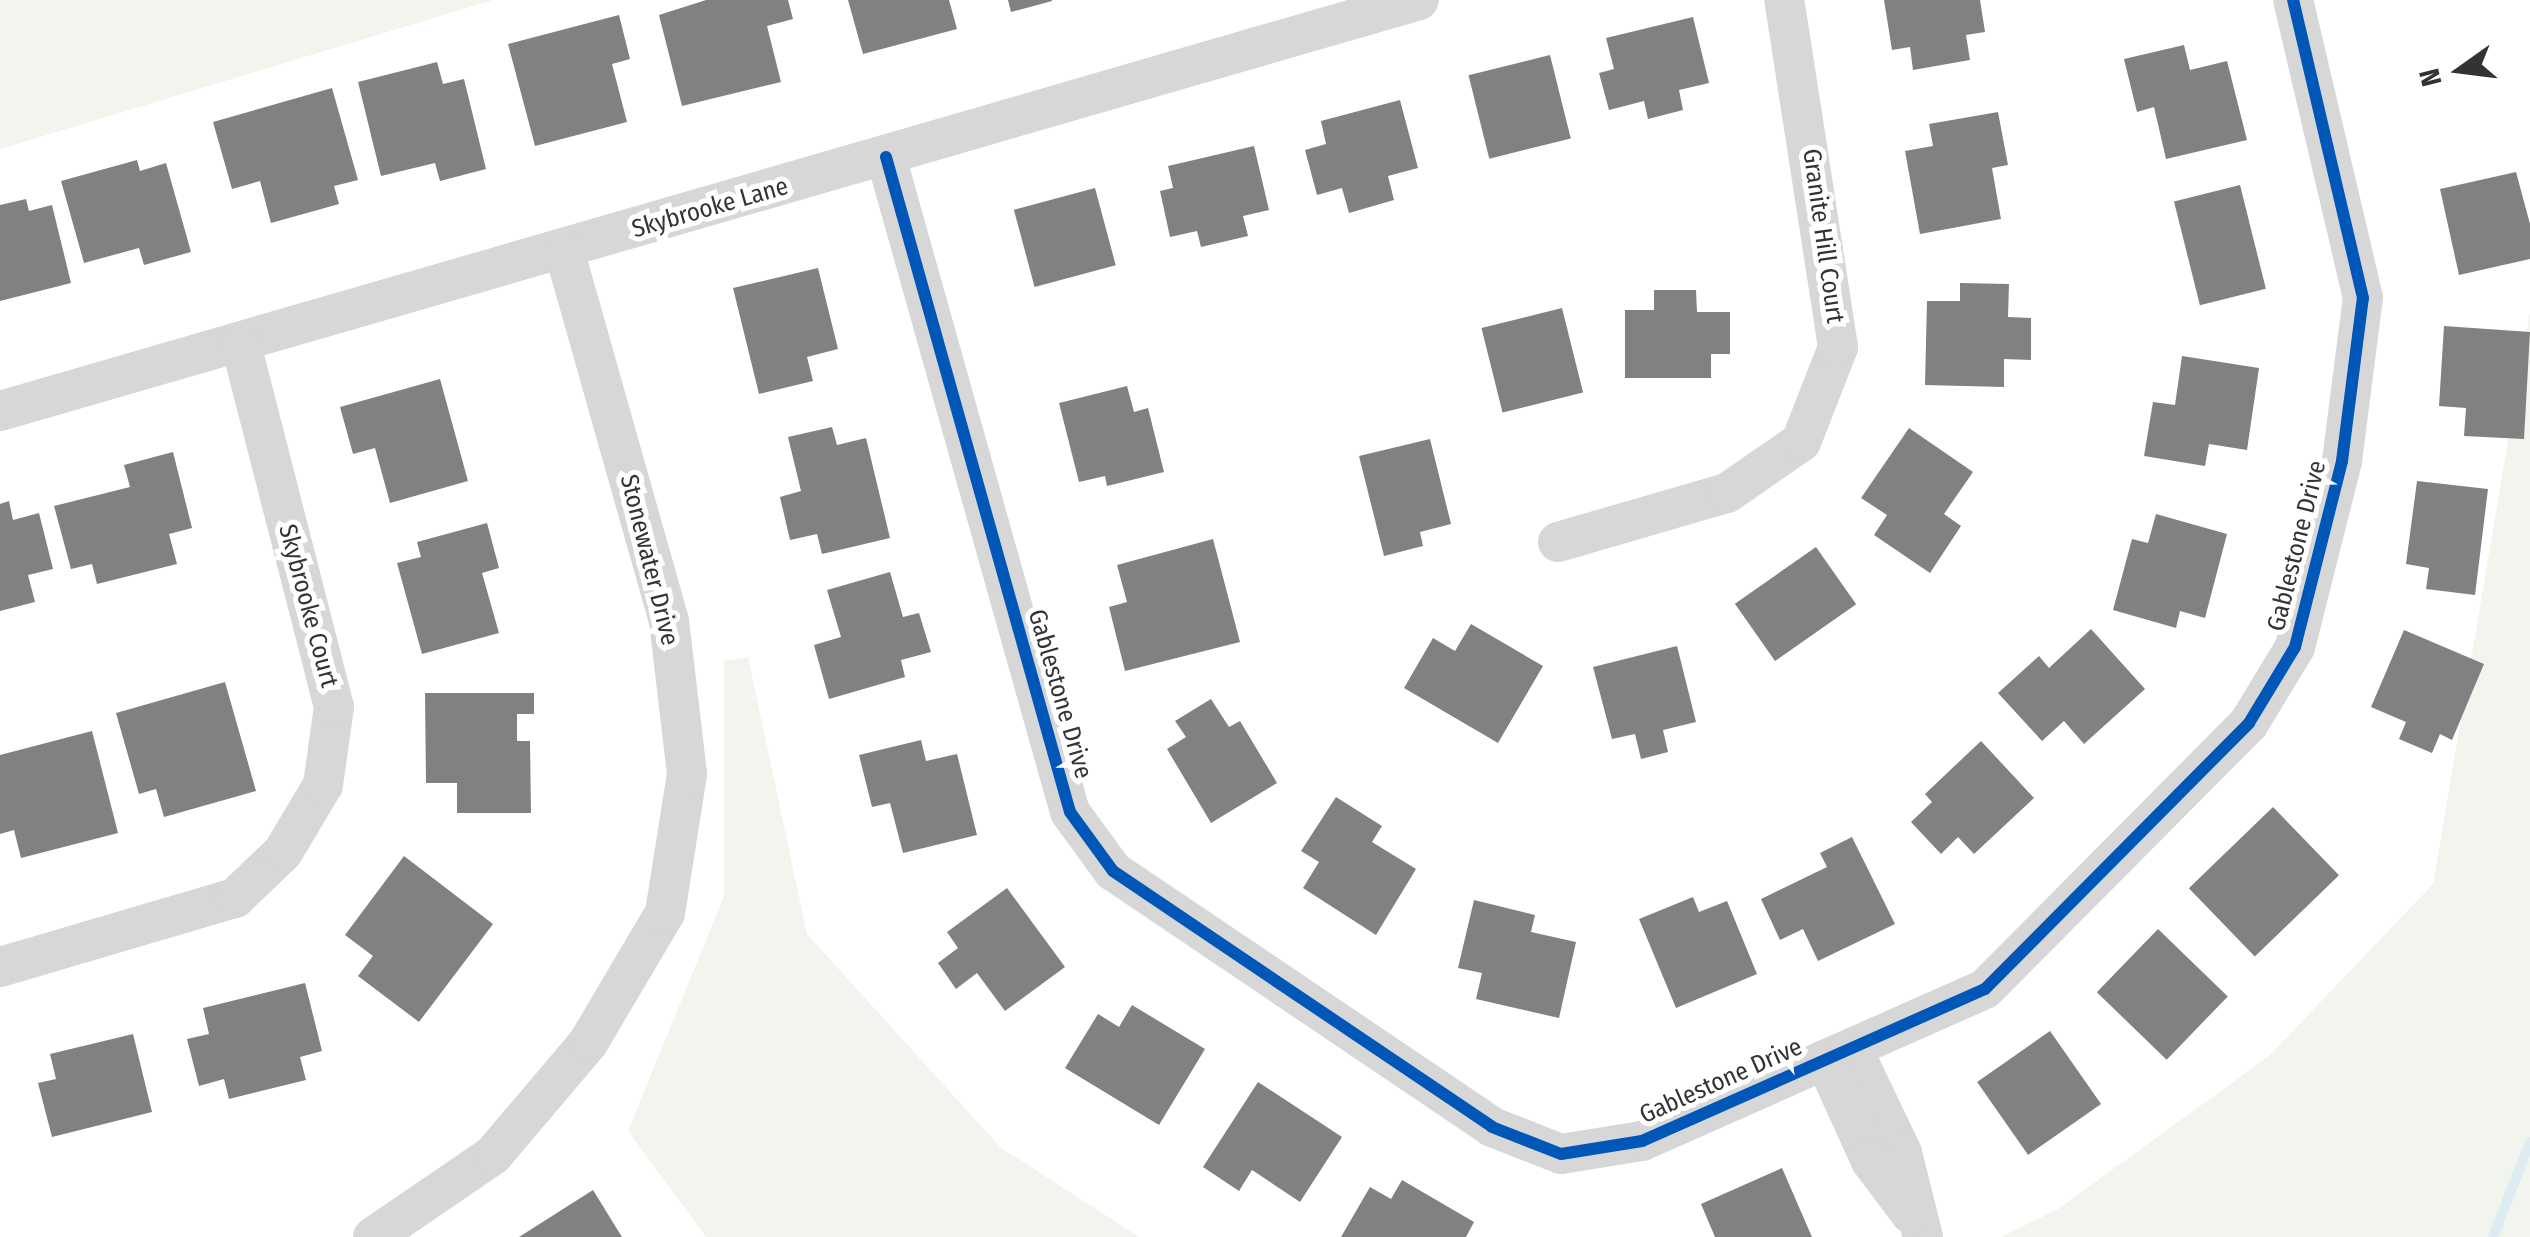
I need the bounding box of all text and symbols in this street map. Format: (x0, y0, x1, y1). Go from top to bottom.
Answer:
north arrow (2410, 20, 2510, 120)
text: N (2412, 65, 2448, 90)
street label: Granite Hill Court (1796, 147, 1850, 325)
street label: Skybrooke Lane (628, 171, 792, 245)
street label: Gablestone Drive (2261, 458, 2333, 634)
street label: Stonewater Drive (613, 472, 685, 648)
street label: Skybrooke Court (272, 521, 344, 691)
street label: Gablestone Drive (1022, 606, 1098, 782)
street label: Gablestone Drive (1635, 1032, 1807, 1130)

